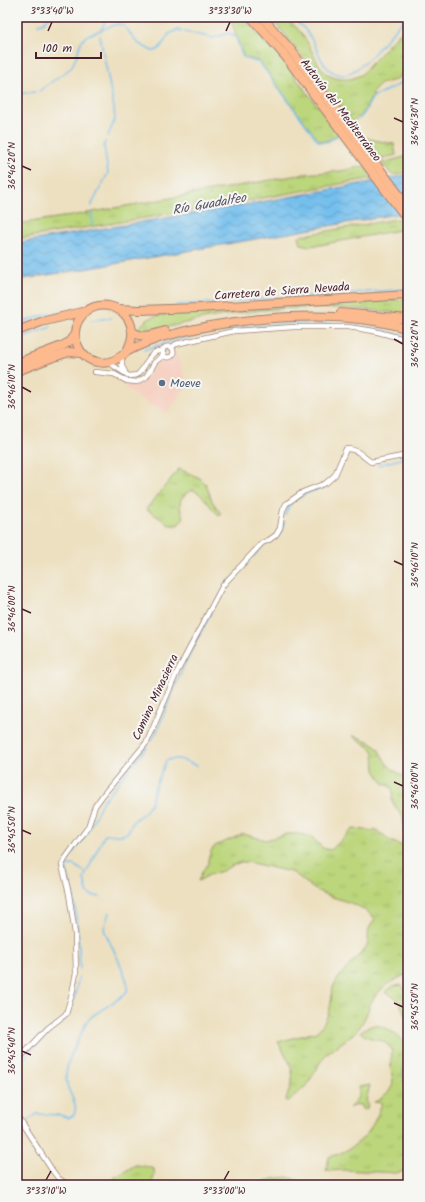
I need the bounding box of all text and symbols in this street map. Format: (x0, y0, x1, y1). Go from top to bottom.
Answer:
text: 3°33'40"W (30, 3, 74, 19)
text: 3°33'30"W (208, 3, 252, 19)
scale bar (36, 34, 101, 60)
text: 100 m (42, 39, 73, 58)
street label: Autovía del Mediterráneo (295, 55, 386, 166)
text: 36°46'30"N (407, 98, 423, 146)
text: 36°46'20"N (4, 142, 20, 190)
water label: Río Guadalfeo (171, 187, 249, 221)
street label: Carretera de Sierra Nevada (214, 277, 351, 306)
text: 36°46'20"N (407, 320, 423, 368)
text: 36°46'10"N (4, 364, 20, 410)
place label: Moeve (170, 374, 201, 393)
marker: Moeve (157, 378, 167, 388)
text: 36°46'10"N (407, 542, 423, 588)
text: 36°46'00"N (4, 585, 20, 633)
street label: Camino Minasierra (127, 651, 184, 743)
text: 36°46'00"N (407, 762, 423, 810)
text: 36°45'50"N (4, 806, 20, 854)
text: 36°45'50"N (407, 983, 423, 1031)
text: 36°45'40"N (4, 1027, 20, 1075)
text: 3°33'10"W (25, 1183, 67, 1199)
text: 3°33'00"W (202, 1183, 246, 1199)

